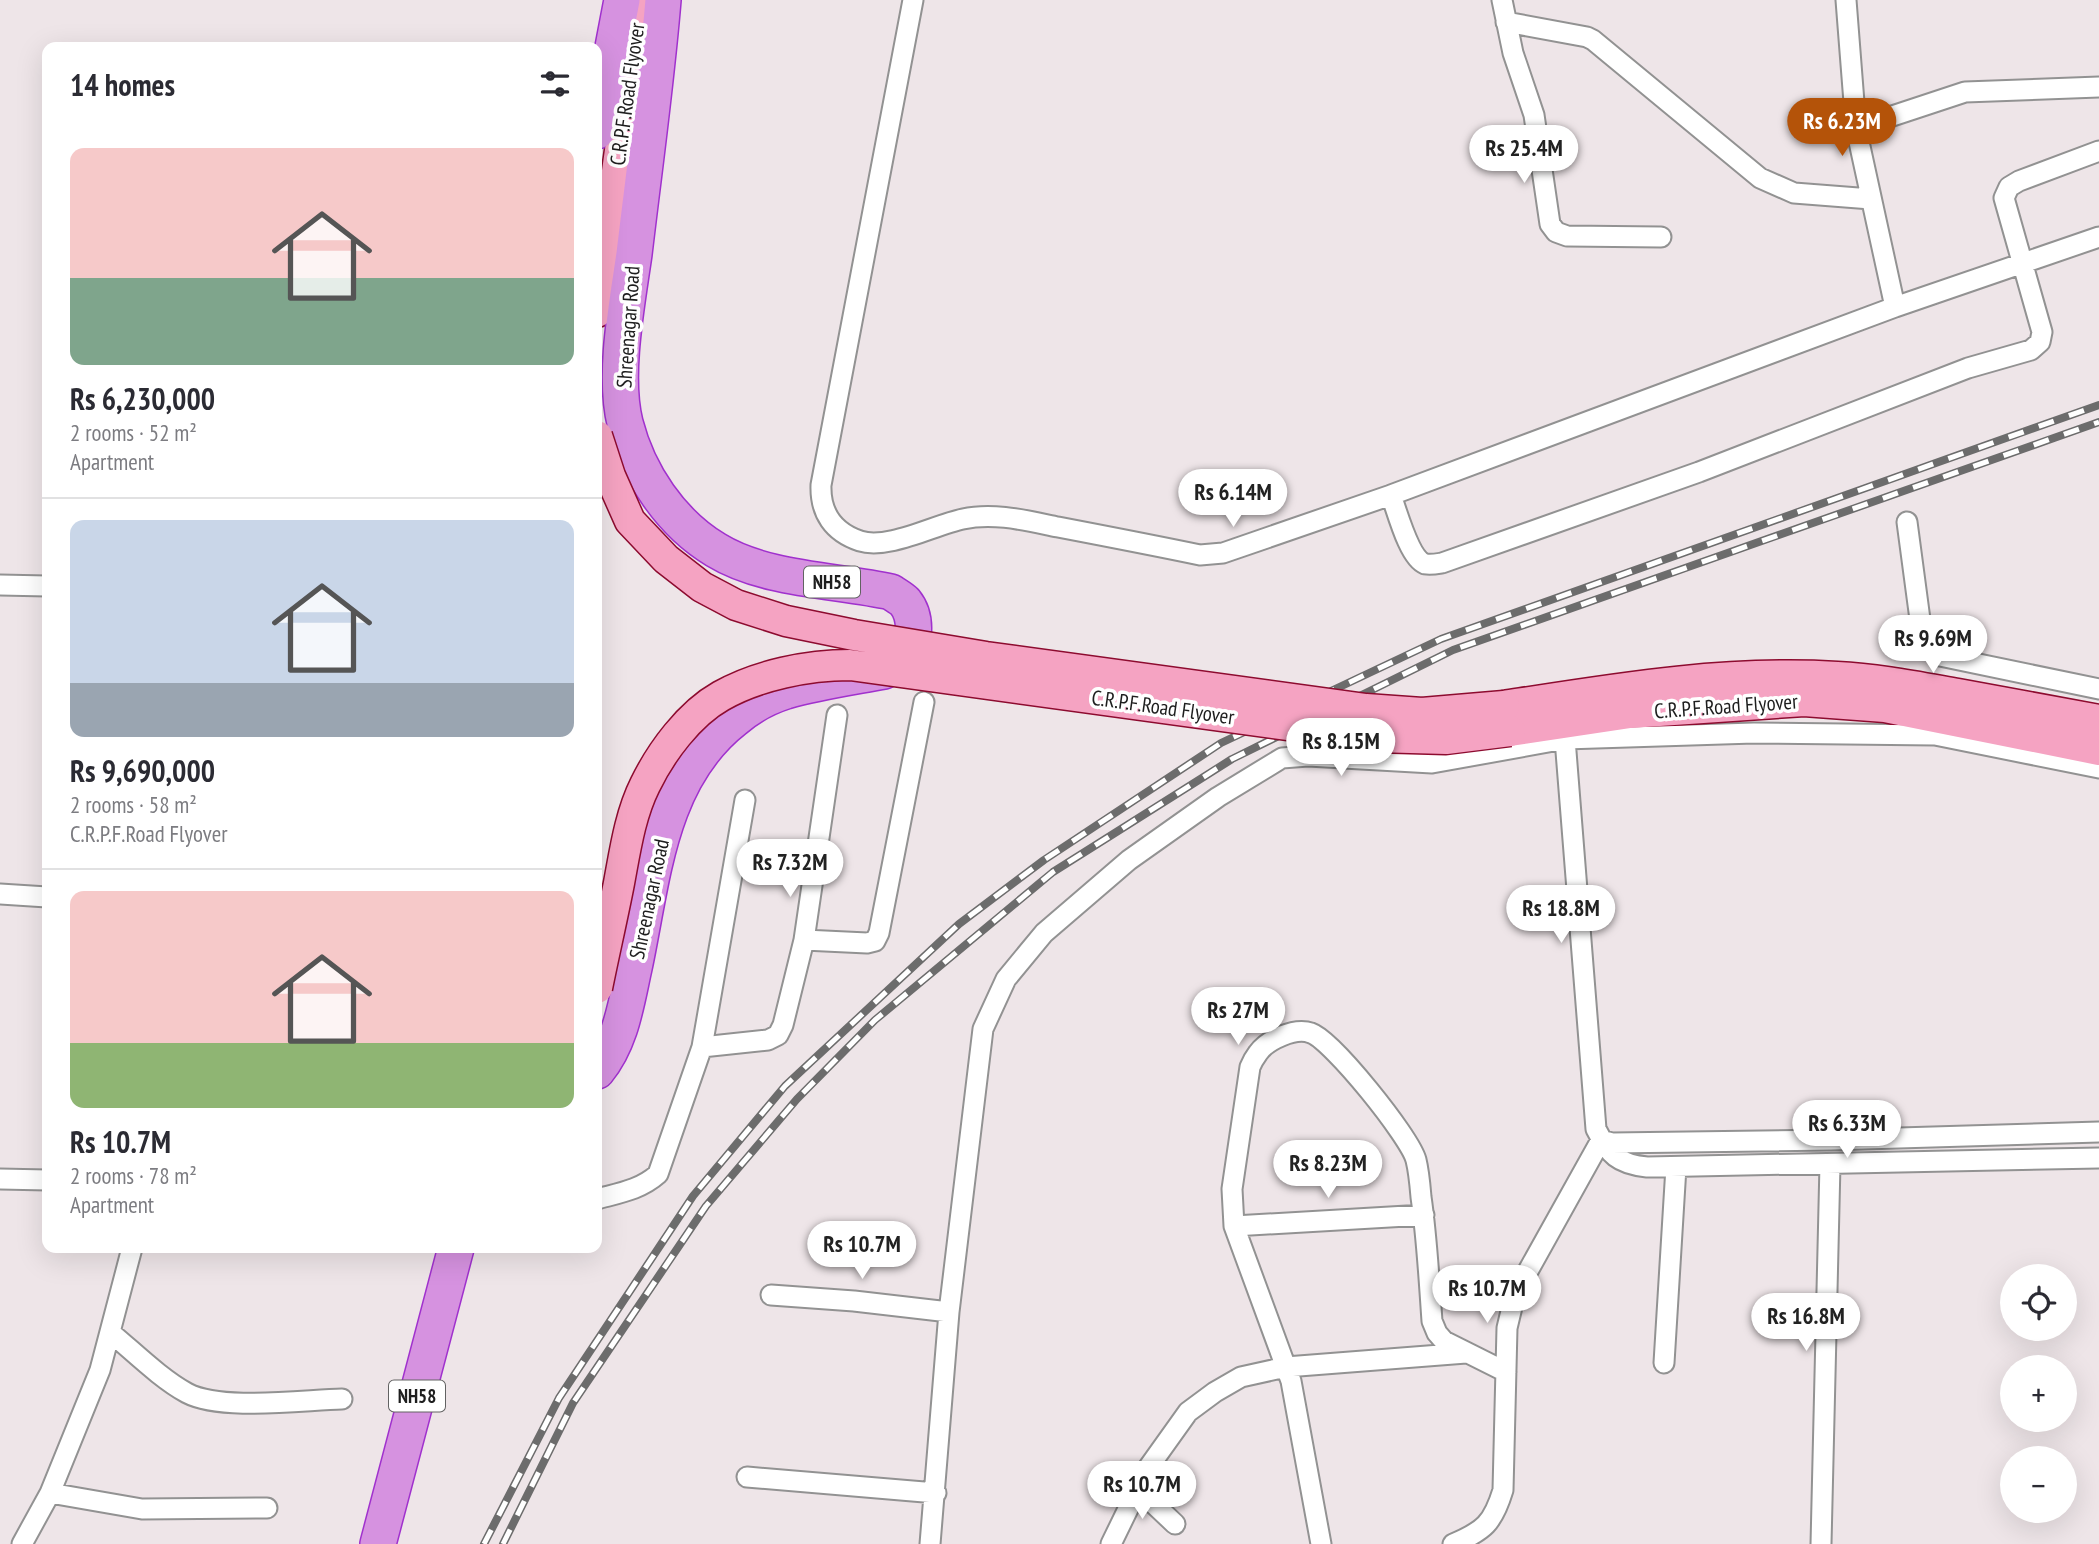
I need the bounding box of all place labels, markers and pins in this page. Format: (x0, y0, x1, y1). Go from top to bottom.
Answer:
pin: Rs 6.23M (1770, 99, 1914, 158)
pin: Rs 25.4M (1452, 125, 1596, 185)
pin: Rs 6.14M (1161, 470, 1305, 529)
pin: Rs 9.69M (1861, 616, 2005, 675)
pin: Rs 8.15M (1269, 718, 1413, 778)
pin: Rs 7.32M (718, 839, 862, 899)
pin: Rs 18.8M (1489, 886, 1633, 945)
pin: Rs 27M (1181, 988, 1295, 1047)
pin: Rs 6.33M (1775, 1100, 1919, 1160)
pin: Rs 8.23M (1256, 1140, 1400, 1200)
pin: Rs 10.7M (790, 1222, 934, 1281)
pin: Rs 10.7M (1415, 1266, 1559, 1325)
pin: Rs 16.8M (1734, 1294, 1878, 1353)
pin: Rs 10.7M (1070, 1462, 1214, 1521)

